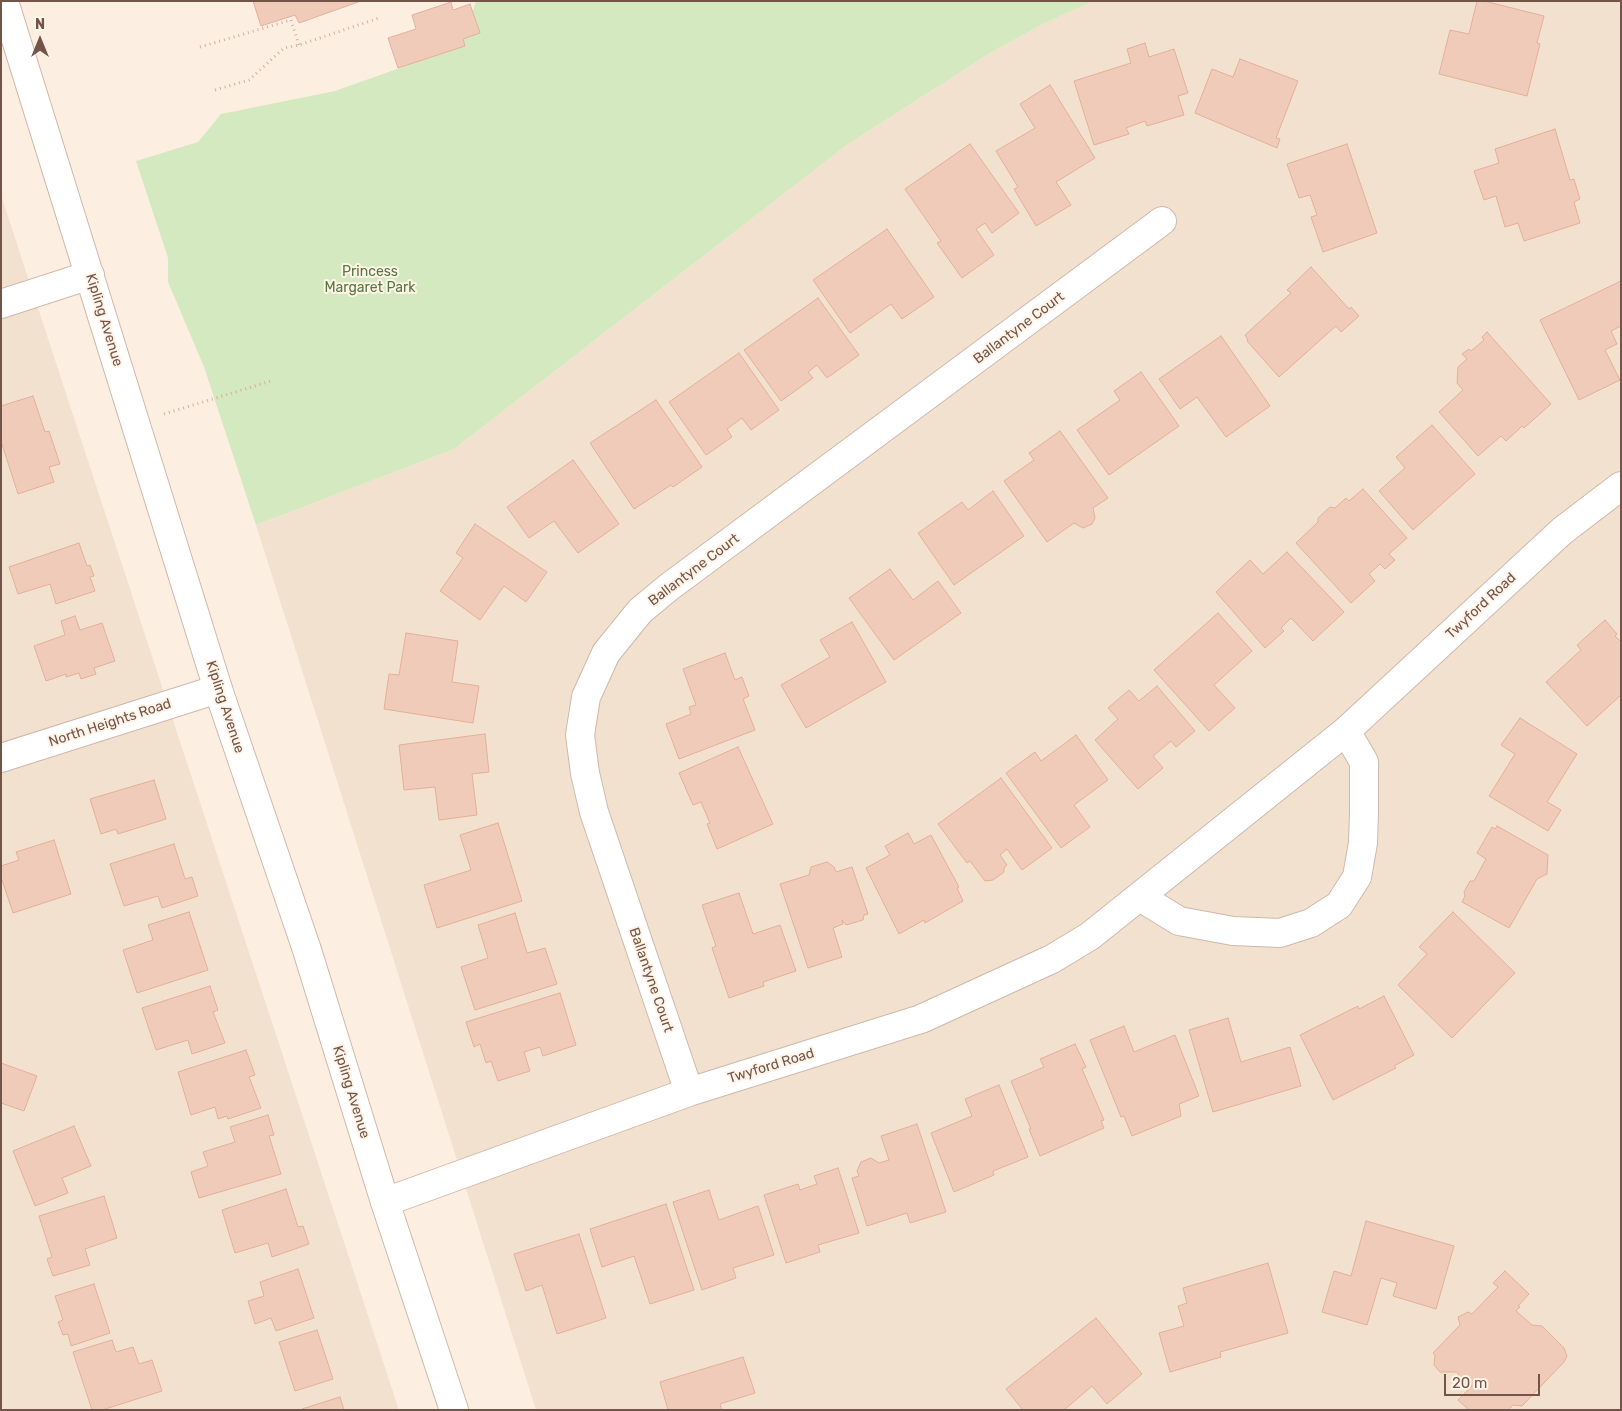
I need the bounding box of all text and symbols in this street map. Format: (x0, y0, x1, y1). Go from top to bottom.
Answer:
north arrow (15, 15, 65, 65)
text: N (35, 16, 45, 33)
park label: Princess Margaret Park (324, 264, 416, 296)
street label: Kipling Avenue (82, 272, 126, 368)
street label: Ballantyne Court (970, 288, 1068, 368)
street label: Ballantyne Court (645, 530, 743, 610)
street label: Twyford Road (1443, 569, 1519, 643)
street label: Kipling Avenue (202, 659, 248, 755)
street label: North Heights Road (47, 695, 173, 751)
street label: Ballantyne Court (625, 925, 677, 1035)
street label: Kipling Avenue (329, 1044, 373, 1140)
street label: Twyford Road (726, 1045, 816, 1087)
scale bar (1447, 1364, 1543, 1396)
text: 20 m (1452, 1374, 1487, 1392)

